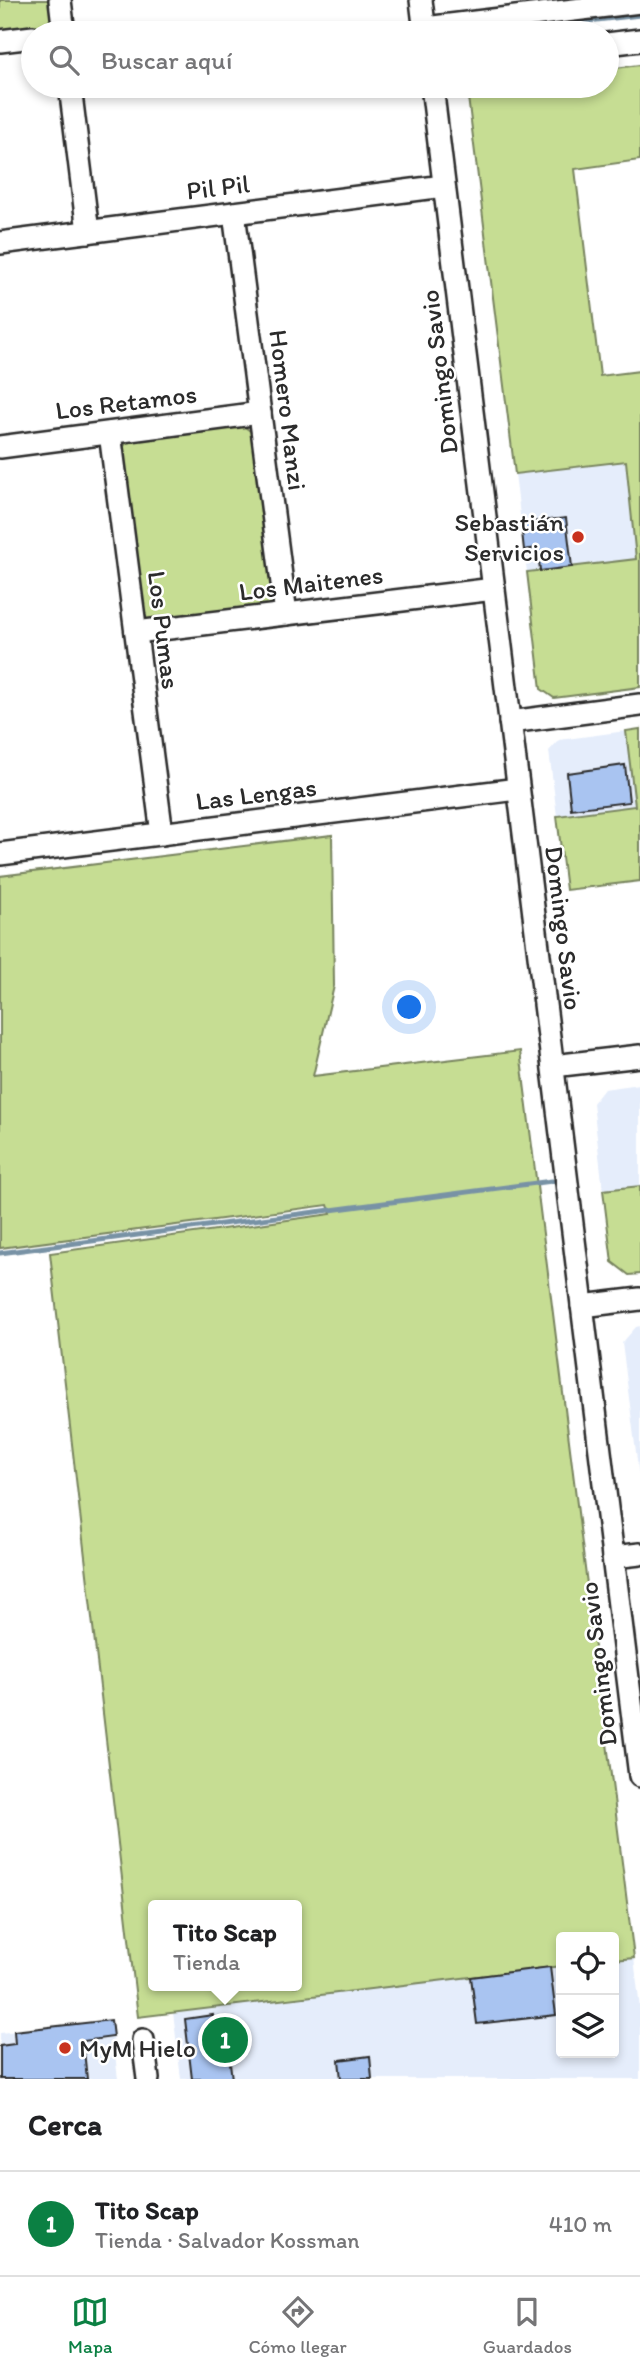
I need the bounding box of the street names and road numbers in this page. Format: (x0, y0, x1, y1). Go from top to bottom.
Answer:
street label: Pil Pil (184, 167, 252, 207)
street label: Domingo Savio (413, 288, 465, 456)
street label: Homero Manzi (262, 328, 314, 492)
street label: Los Retamos (53, 377, 199, 427)
street label: Los Maitenes (237, 558, 385, 608)
street label: Los Pumas (141, 569, 187, 691)
street label: Las Lengas (194, 771, 318, 817)
street label: Domingo Savio (538, 844, 590, 1012)
street label: Domingo Savio (572, 1580, 624, 1748)

